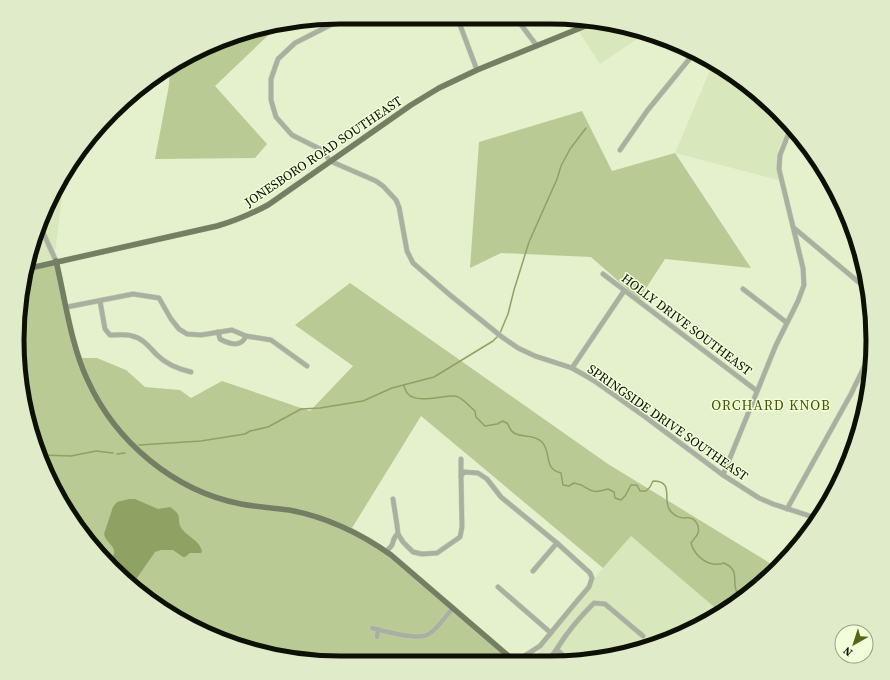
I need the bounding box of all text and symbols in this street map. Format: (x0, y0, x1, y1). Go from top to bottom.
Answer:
street label: JONESBORO ROAD SOUTHEAST (240, 92, 405, 211)
street label: HOLLY DRIVE SOUTHEAST (618, 270, 755, 379)
street label: SPRINGSIDE DRIVE SOUTHEAST (584, 360, 751, 485)
district label: ORCHARD KNOB (711, 395, 831, 415)
north arrow (834, 624, 874, 664)
text: N (840, 643, 856, 660)

